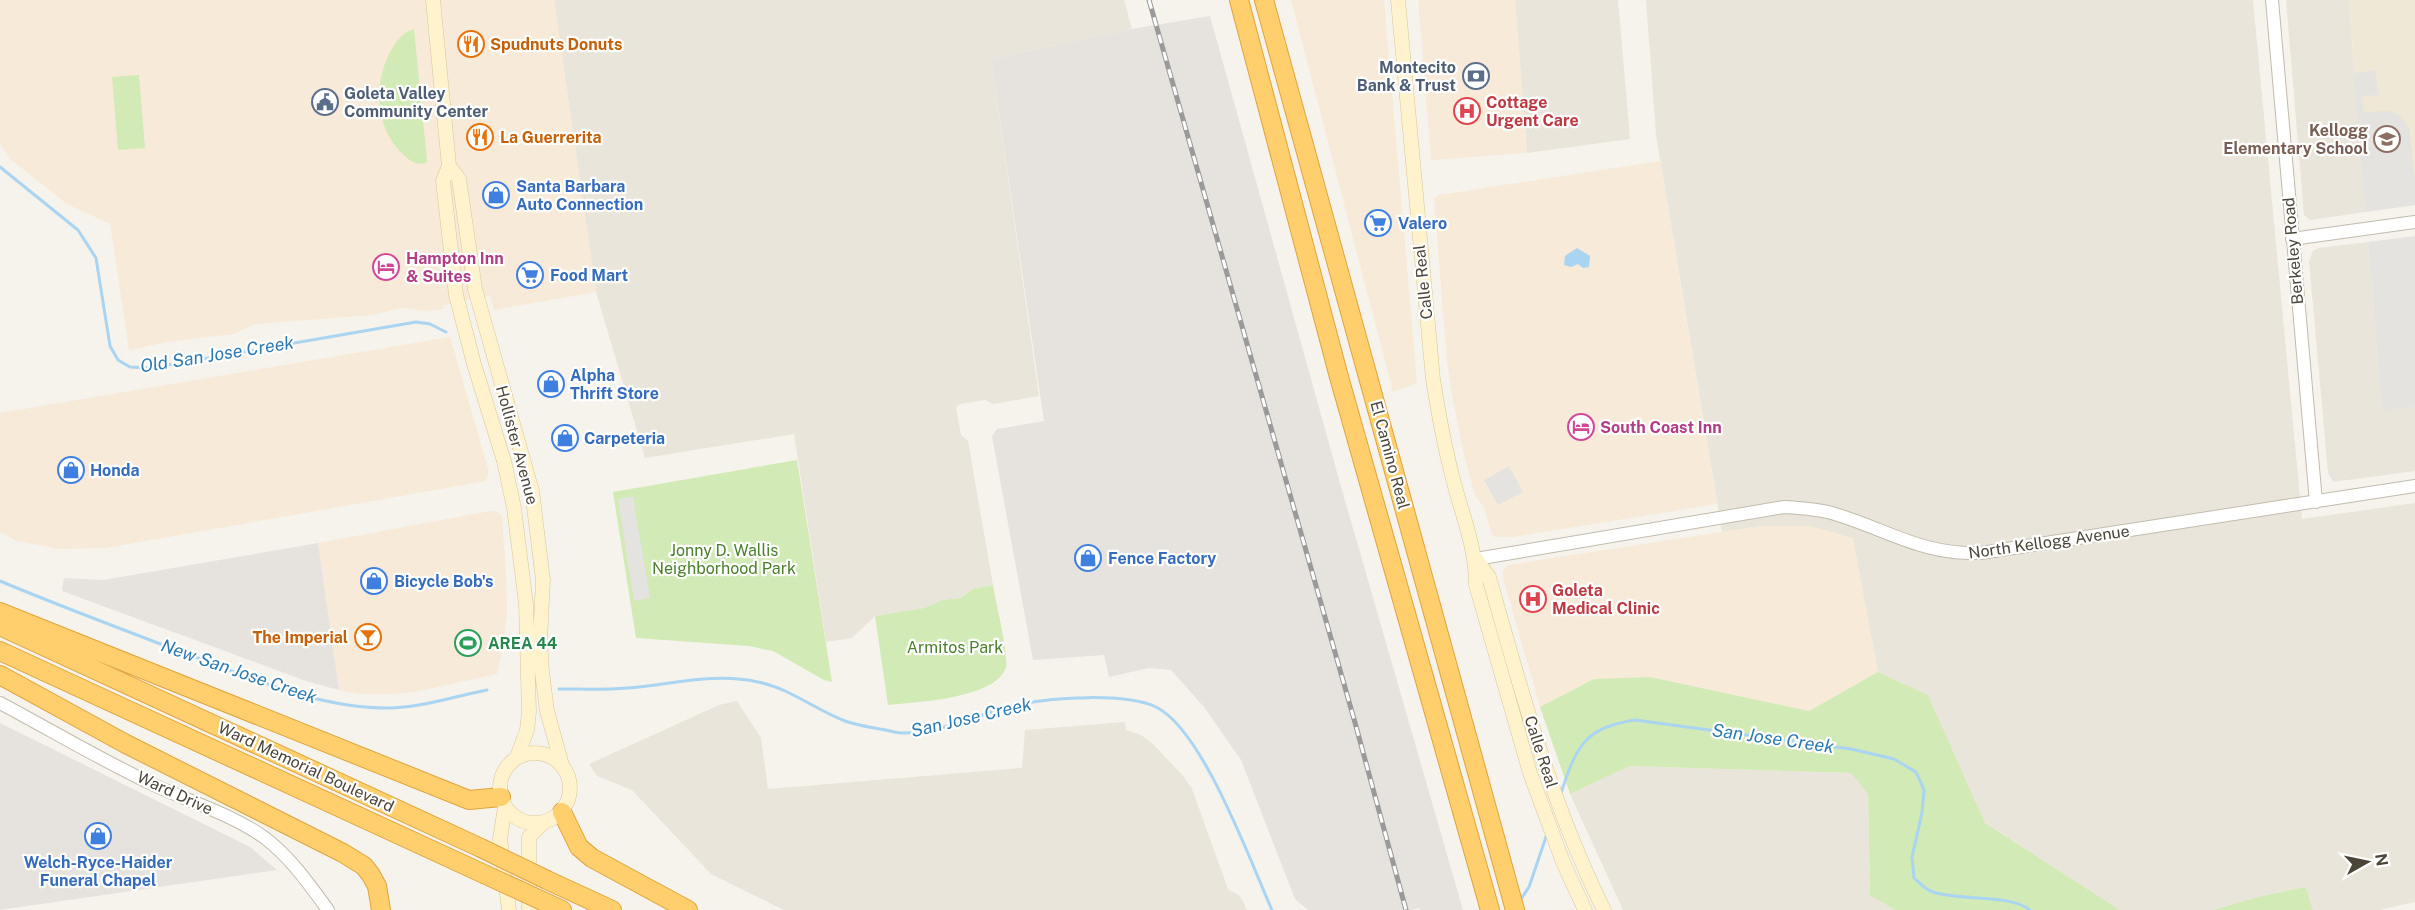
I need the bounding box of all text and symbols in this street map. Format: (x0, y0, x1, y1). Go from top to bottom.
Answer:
restaurant icon: Spudnuts Donuts (456, 29, 486, 59)
place label: Spudnuts Donuts (490, 35, 622, 54)
place label: Montecito Bank & Trust (1357, 58, 1456, 95)
bank icon: Montecito Bank & Trust (1461, 61, 1491, 91)
place label: Goleta Valley Community Center (344, 84, 488, 121)
public building icon: Goleta Valley Community Center (310, 87, 340, 117)
place label: Cottage Urgent Care (1486, 93, 1579, 130)
hospital icon: Cottage Urgent Care (1452, 96, 1482, 126)
place label: Kellogg Elementary School (2223, 121, 2368, 158)
restaurant icon: La Guerrerita (465, 122, 495, 152)
school or university icon: Kellogg Elementary School (2372, 124, 2402, 154)
place label: La Guerrerita (500, 128, 602, 147)
place label: Santa Barbara Auto Connection (516, 177, 643, 214)
shop icon: Santa Barbara Auto Connection (481, 180, 511, 210)
street label: Berkeley Road (2279, 197, 2307, 305)
supermarket icon: Valero (1363, 208, 1393, 238)
place label: Valero (1398, 214, 1447, 233)
street label: Calle Real (1410, 244, 1436, 320)
place label: Hampton Inn & Suites (406, 249, 504, 286)
hotel icon: Hampton Inn & Suites (371, 252, 401, 282)
supermarket icon: Food Mart (515, 260, 545, 290)
place label: Food Mart (550, 266, 628, 285)
water label: Old San Jose Creek (139, 331, 296, 377)
place label: Alpha Thrift Store (570, 366, 659, 403)
shop icon: Alpha Thrift Store (536, 369, 566, 399)
street label: Hollister Avenue (492, 383, 542, 507)
street label: El Camino Real (1366, 399, 1414, 511)
hotel icon: South Coast Inn (1566, 412, 1596, 442)
place label: South Coast Inn (1600, 418, 1722, 437)
shop icon: Carpeteria (550, 423, 580, 453)
place label: Carpeteria (584, 429, 665, 448)
shop icon: Honda (56, 455, 86, 485)
place label: Honda (90, 461, 140, 480)
street label: North Kellogg Avenue (1967, 521, 2131, 563)
park label: Jonny D. Wallis Neighborhood Park (652, 541, 796, 578)
shop icon: Fence Factory (1073, 543, 1103, 573)
place label: Fence Factory (1108, 549, 1216, 568)
shop icon: Bicycle Bob's (359, 566, 389, 596)
place label: Bicycle Bob's (394, 572, 493, 591)
place label: Goleta Medical Clinic (1552, 581, 1660, 618)
hospital icon: Goleta Medical Clinic (1518, 584, 1548, 614)
bar icon: The Imperial (353, 622, 383, 652)
place label: The Imperial (253, 628, 348, 647)
sports icon: AREA 44 (453, 628, 483, 658)
water label: New San Jose Creek (158, 634, 320, 708)
place label: AREA 44 (488, 634, 558, 653)
park label: Armitos Park (907, 638, 1003, 657)
water label: San Jose Creek (909, 693, 1034, 741)
street label: Calle Real (1520, 713, 1562, 791)
street label: Ward Memorial Boulevard (215, 718, 397, 816)
water label: San Jose Creek (1711, 719, 1836, 757)
street label: Ward Drive (134, 767, 216, 819)
shop icon: Welch-Ryce-Haider Funeral Chapel (83, 821, 113, 851)
north arrow (2337, 832, 2397, 892)
text: N (2371, 852, 2392, 867)
place label: Welch-Ryce-Haider Funeral Chapel (24, 853, 173, 890)

